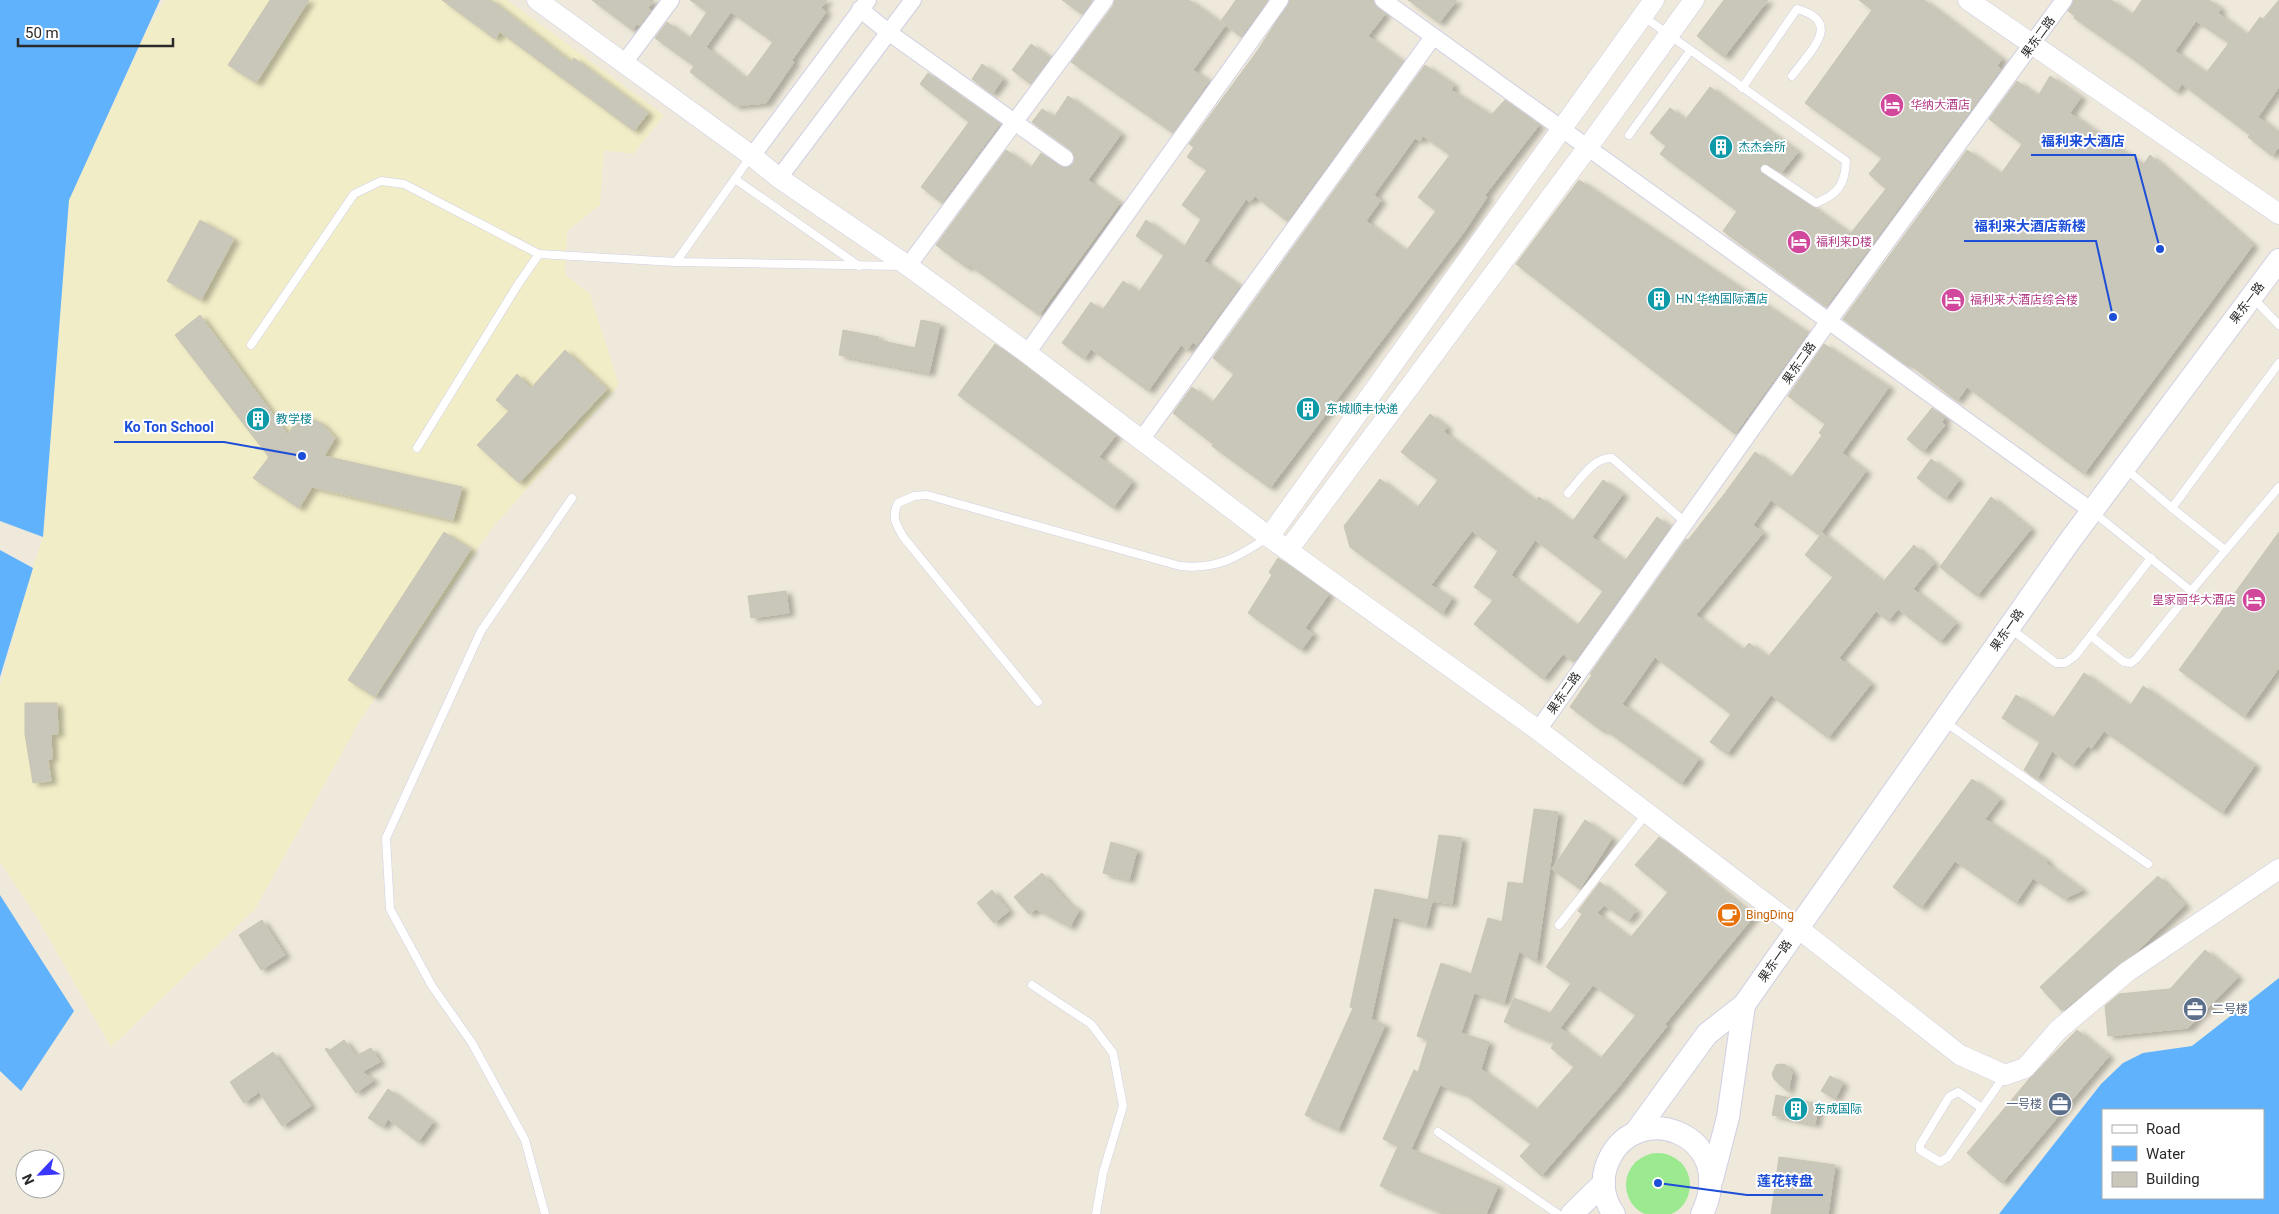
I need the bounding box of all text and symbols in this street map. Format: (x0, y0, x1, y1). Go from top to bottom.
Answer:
street label: 果东二路 (2018, 13, 2058, 61)
scale bar (18, 15, 172, 47)
text: 50 m (25, 24, 59, 42)
hotel icon: 华纳大酒店 (1879, 92, 1905, 118)
place label: 华纳大酒店 (1910, 98, 1970, 112)
callout: 福利来大酒店 (2031, 126, 2135, 155)
text: 福利来大酒店 (2041, 133, 2125, 149)
building icon: 杰杰会所 (1708, 134, 1734, 160)
place label: 杰杰会所 (1738, 140, 1786, 154)
callout: 福利来大酒店新楼 (1964, 212, 2096, 241)
text: 福利来大酒店新楼 (1974, 218, 2086, 234)
hotel icon: 福利来D楼 (1786, 229, 1812, 255)
place label: 福利来D楼 (1816, 235, 1872, 249)
street label: 果东一路 (2227, 280, 2267, 326)
building icon: HN 华纳国际酒店 (1646, 286, 1672, 312)
hotel icon: 福利来大酒店综合楼 (1940, 287, 1966, 313)
place label: HN 华纳国际酒店 (1676, 292, 1768, 306)
place label: 福利来大酒店综合楼 (1970, 293, 2078, 307)
street label: 果东二路 (1779, 339, 1819, 387)
building icon: 东城顺丰快递 (1295, 396, 1321, 422)
place label: 东城顺丰快递 (1326, 402, 1398, 416)
building icon: 教学楼 (245, 406, 271, 432)
place label: 教学楼 (276, 412, 312, 426)
callout: Ko Ton School (114, 413, 224, 442)
text: Ko Ton School (124, 419, 214, 435)
hotel icon: 皇家丽华大酒店 (2241, 587, 2267, 613)
place label: 皇家丽华大酒店 (2152, 593, 2236, 607)
street label: 果东一路 (1987, 606, 2027, 654)
street label: 果东二路 (1544, 669, 1584, 717)
cafe icon: BingDing (1716, 902, 1742, 928)
place label: BingDing (1746, 908, 1794, 922)
street label: 果东一路 (1755, 937, 1795, 985)
office icon: 二号楼 (2182, 996, 2208, 1022)
place label: 二号楼 (2212, 1002, 2248, 1016)
office icon: 一号楼 (2047, 1091, 2073, 1117)
building icon: 东成国际 (1783, 1096, 1809, 1122)
place label: 一号楼 (2006, 1097, 2042, 1111)
place label: 东成国际 (1814, 1102, 1862, 1116)
legend (2102, 1109, 2264, 1199)
text: Road (2146, 1120, 2180, 1138)
text: Water (2146, 1145, 2185, 1163)
north arrow (15, 1149, 65, 1199)
callout: 莲花转盘 (1747, 1166, 1823, 1195)
text: Building (2146, 1170, 2200, 1188)
text: N (19, 1172, 38, 1187)
text: 莲花转盘 (1757, 1173, 1813, 1189)

